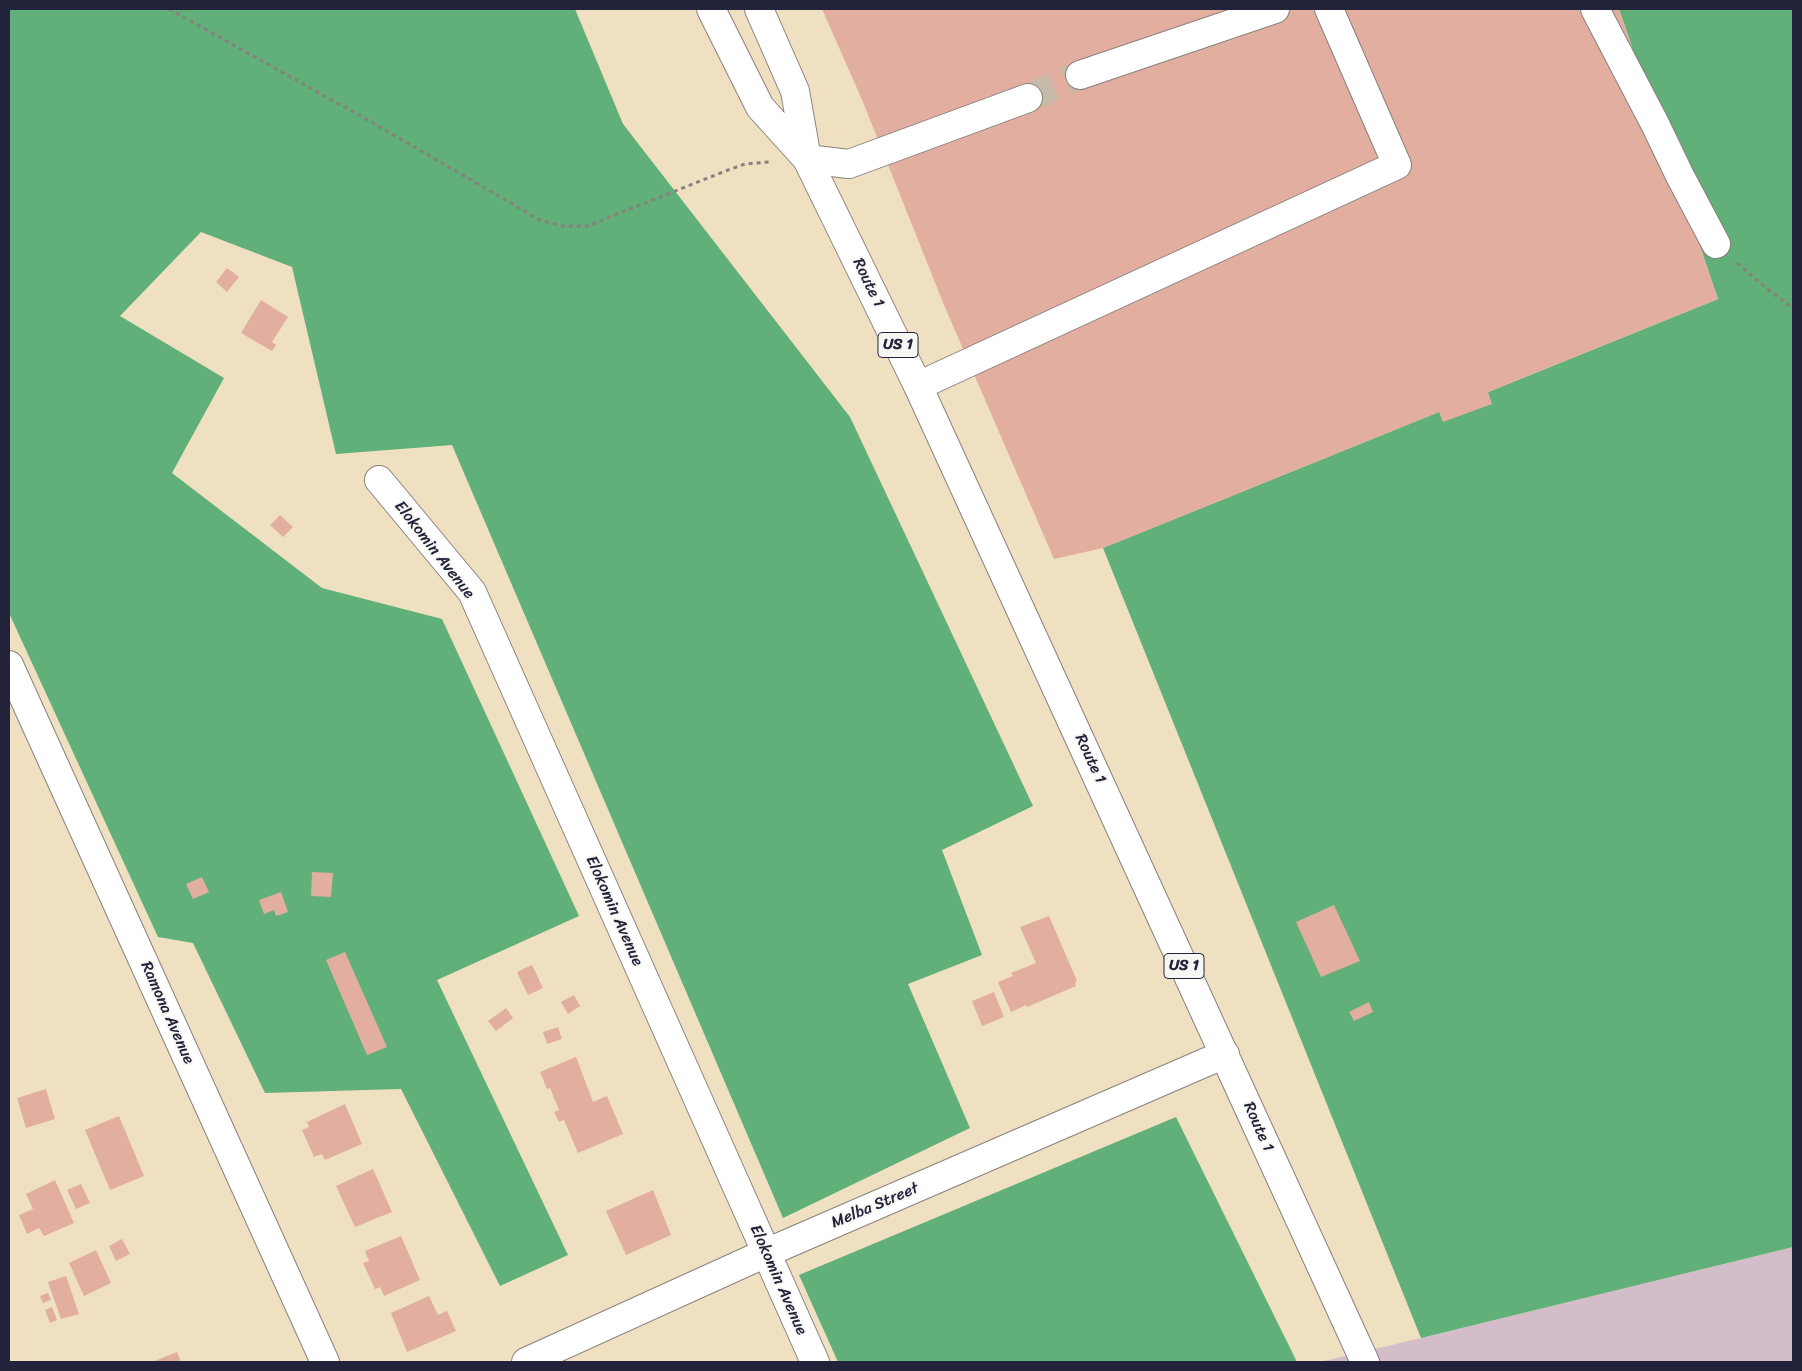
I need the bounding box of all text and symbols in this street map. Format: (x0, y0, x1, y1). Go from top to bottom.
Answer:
street label: Route 1 (848, 255, 888, 311)
road number: US 1 (878, 332, 918, 358)
street label: Elokomin Avenue (390, 497, 478, 603)
street label: Route 1 (1070, 731, 1110, 787)
street label: Elokomin Avenue (581, 853, 647, 969)
road number: US 1 (1164, 954, 1204, 978)
street label: Ramona Avenue (136, 959, 198, 1067)
street label: Route 1 (1239, 1099, 1277, 1155)
street label: Melba Street (828, 1179, 922, 1233)
street label: Elokomin Avenue (745, 1222, 811, 1338)

